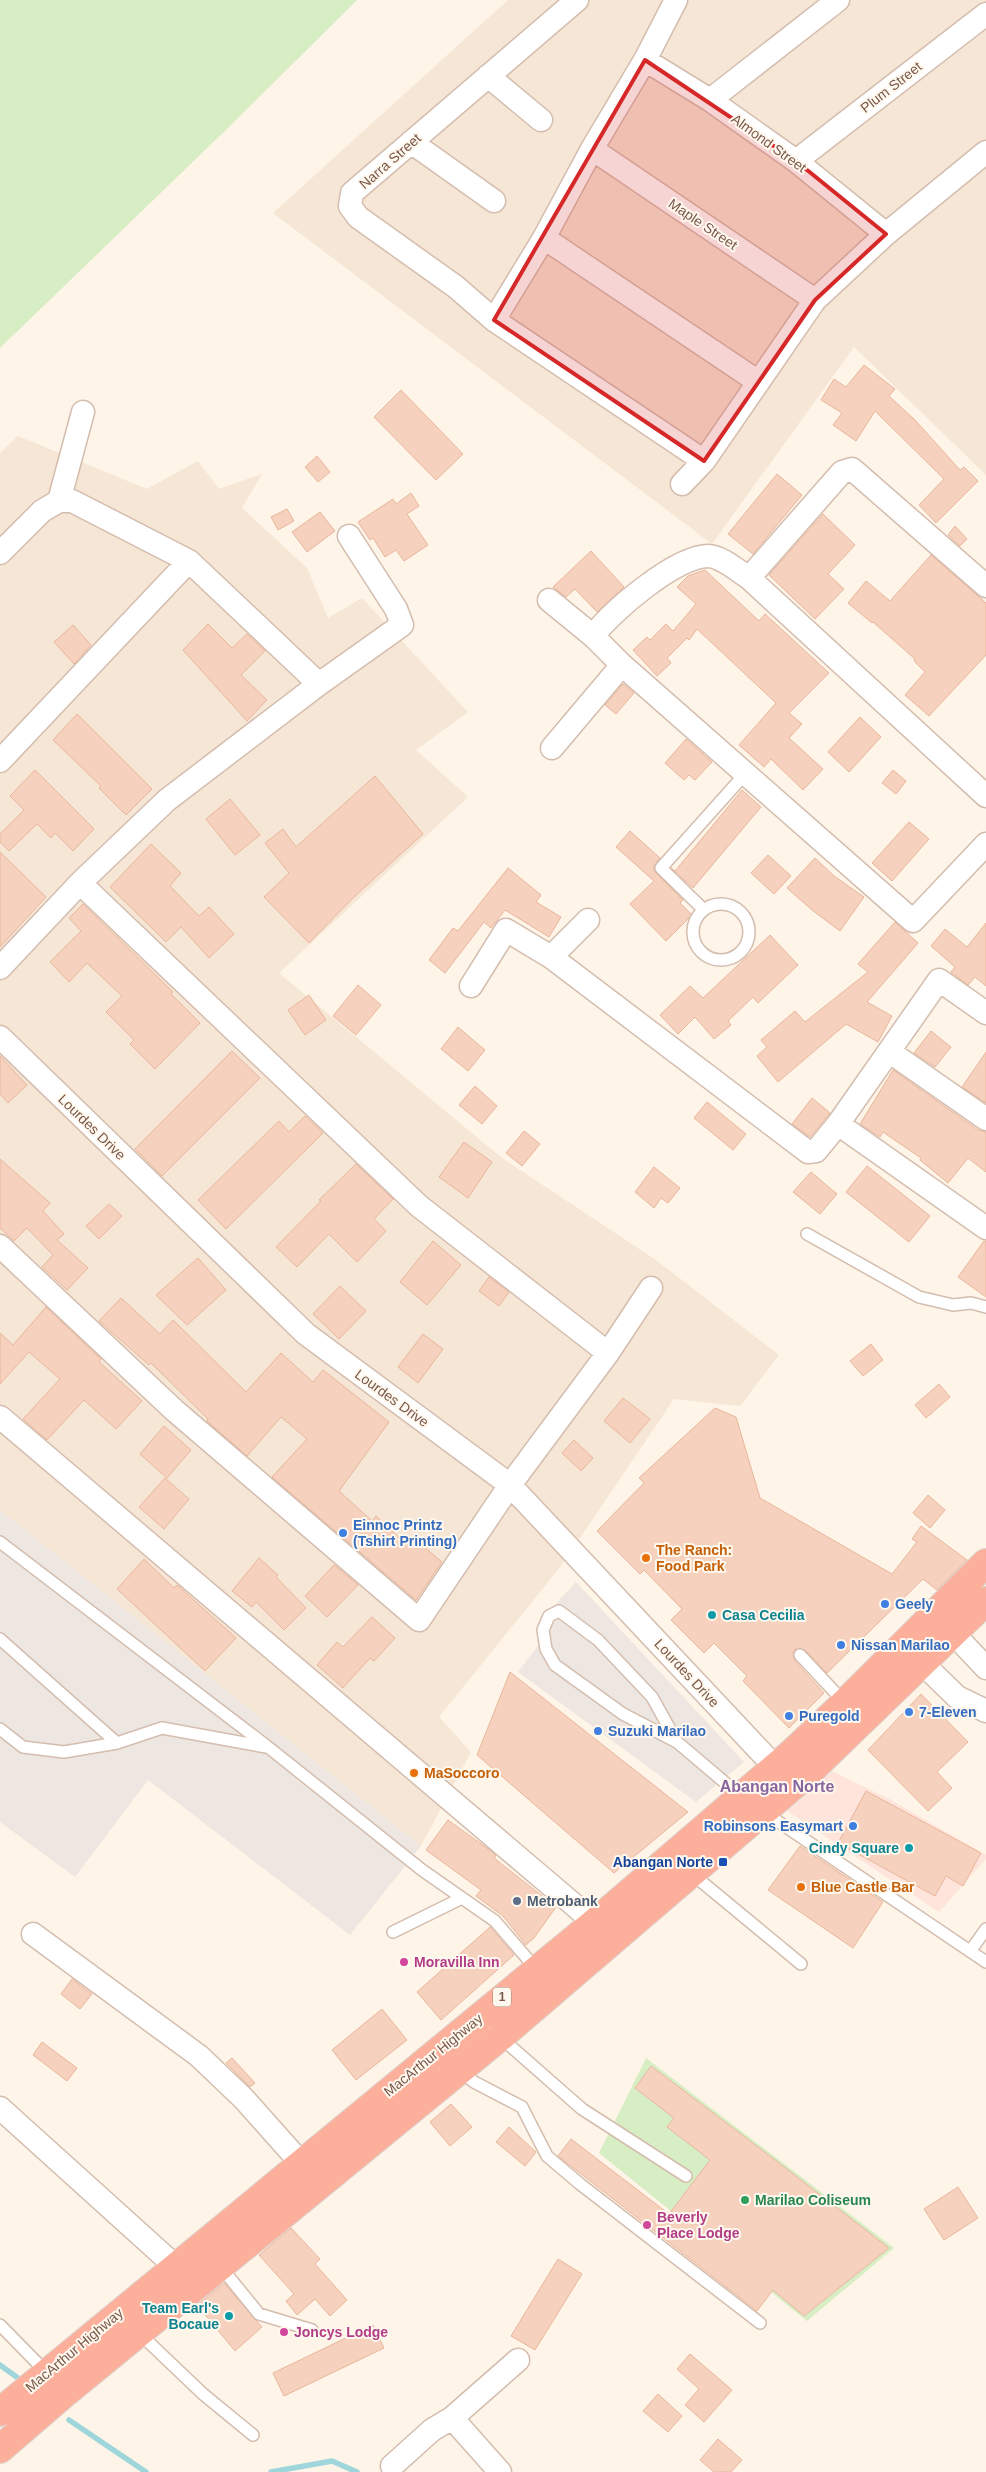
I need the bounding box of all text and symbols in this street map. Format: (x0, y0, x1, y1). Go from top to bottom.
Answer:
street label: Plum Street (857, 58, 925, 116)
street label: Almond Street (728, 110, 810, 176)
street label: Narra Street (356, 130, 424, 192)
street label: Maple Street (666, 195, 740, 253)
street label: Lourdes Drive (55, 1091, 129, 1163)
street label: Lourdes Drive (352, 1366, 432, 1430)
place label: Einnoc Printz (Tshirt Printing) (353, 1517, 457, 1549)
marker: Einnoc Printz (Tshirt Printing) (337, 1527, 349, 1539)
place label: The Ranch: Food Park (656, 1542, 732, 1574)
marker: The Ranch: Food Park (640, 1552, 652, 1564)
place label: Geely (895, 1596, 933, 1612)
marker: Geely (879, 1598, 891, 1610)
place label: Casa Cecilia (722, 1607, 805, 1623)
marker: Casa Cecilia (706, 1609, 718, 1621)
street label: Lourdes Drive (651, 1636, 723, 1710)
place label: Nissan Marilao (851, 1637, 950, 1653)
marker: Nissan Marilao (835, 1639, 847, 1651)
place label: 7-Eleven (919, 1704, 977, 1720)
marker: 7-Eleven (903, 1706, 915, 1718)
place label: Puregold (799, 1708, 860, 1724)
marker: Puregold (783, 1710, 795, 1722)
place label: Suzuki Marilao (608, 1723, 706, 1739)
marker: Suzuki Marilao (592, 1725, 604, 1737)
place label: MaSoccoro (424, 1765, 499, 1781)
marker: MaSoccoro (408, 1767, 420, 1779)
district label: Abangan Norte (720, 1778, 834, 1795)
place label: Robinsons Easymart (704, 1818, 843, 1834)
marker: Robinsons Easymart (847, 1820, 859, 1832)
place label: Cindy Square (809, 1840, 899, 1856)
marker: Cindy Square (903, 1842, 915, 1854)
place label: Abangan Norte (613, 1854, 713, 1870)
marker: Abangan Norte (717, 1856, 729, 1868)
place label: Blue Castle Bar (811, 1879, 915, 1895)
marker: Blue Castle Bar (795, 1881, 807, 1893)
place label: Metrobank (527, 1893, 598, 1909)
marker: Metrobank (511, 1895, 523, 1907)
place label: Moravilla Inn (414, 1954, 500, 1970)
marker: Moravilla Inn (398, 1956, 410, 1968)
road number: 1 (493, 1988, 511, 2006)
street label: MacArthur Highway (380, 2010, 486, 2100)
place label: Marilao Coliseum (755, 2192, 871, 2208)
marker: Marilao Coliseum (739, 2194, 751, 2206)
place label: Beverly Place Lodge (657, 2209, 740, 2241)
marker: Beverly Place Lodge (641, 2219, 653, 2231)
place label: Team Earl's Bocaue (142, 2300, 219, 2332)
street label: MacArthur Highway (22, 2305, 126, 2395)
marker: Team Earl's Bocaue (223, 2310, 235, 2322)
place label: Joncys Lodge (294, 2324, 388, 2340)
marker: Joncys Lodge (278, 2326, 290, 2338)

